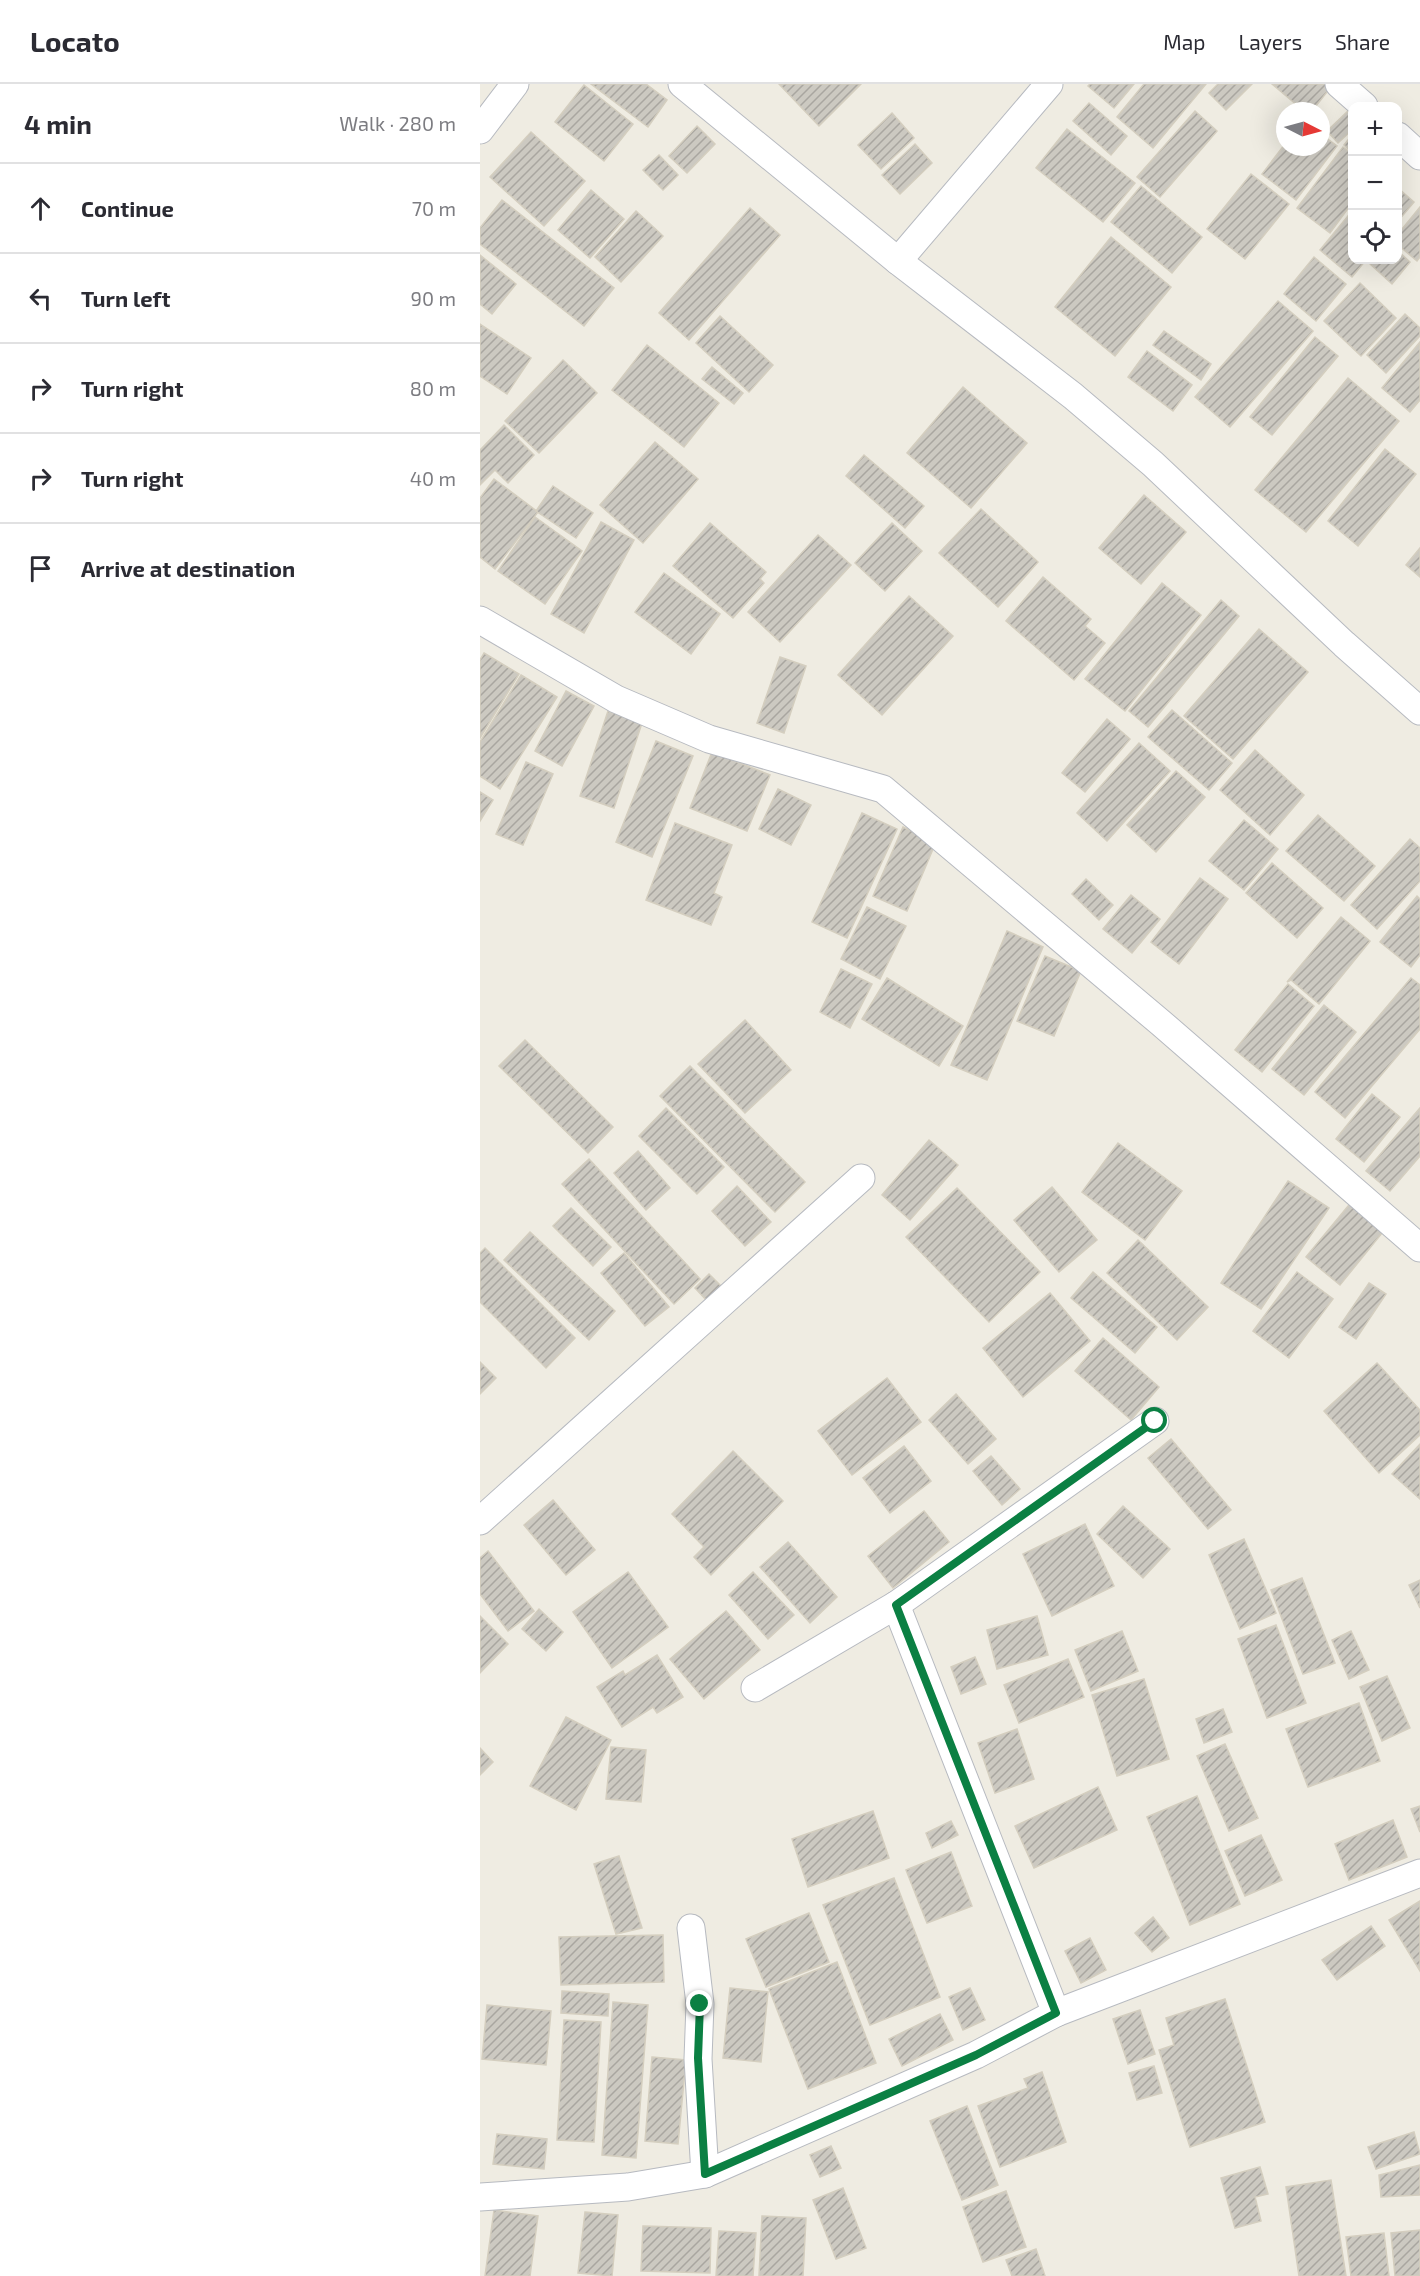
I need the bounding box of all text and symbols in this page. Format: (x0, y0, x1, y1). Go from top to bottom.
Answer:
text: Locato (30, 24, 120, 58)
text: Map (1163, 29, 1205, 54)
text: Layers (1238, 29, 1302, 54)
text: Share (1335, 29, 1390, 54)
north arrow (1276, 102, 1330, 156)
map controls (1348, 102, 1402, 264)
button: + (1348, 102, 1402, 156)
text: 4 min (24, 108, 92, 139)
text: Walk · 280 m (339, 111, 456, 135)
button: − (1348, 156, 1402, 210)
icon: ahead (24, 192, 57, 225)
text: Continue (81, 195, 174, 221)
text: 70 m (412, 196, 456, 220)
button: locate (1348, 210, 1402, 264)
icon: left (24, 282, 57, 315)
text: Turn left (81, 285, 170, 311)
text: 90 m (411, 286, 456, 310)
icon: right (24, 372, 57, 405)
text: Turn right (81, 375, 183, 401)
text: 80 m (410, 376, 456, 400)
icon: right (24, 462, 57, 495)
text: Turn right (81, 465, 183, 491)
text: 40 m (410, 466, 456, 490)
icon: arrive (24, 552, 57, 585)
text: Arrive at destination (81, 555, 295, 581)
route start (1141, 1407, 1167, 1433)
route end (686, 1990, 712, 2016)

